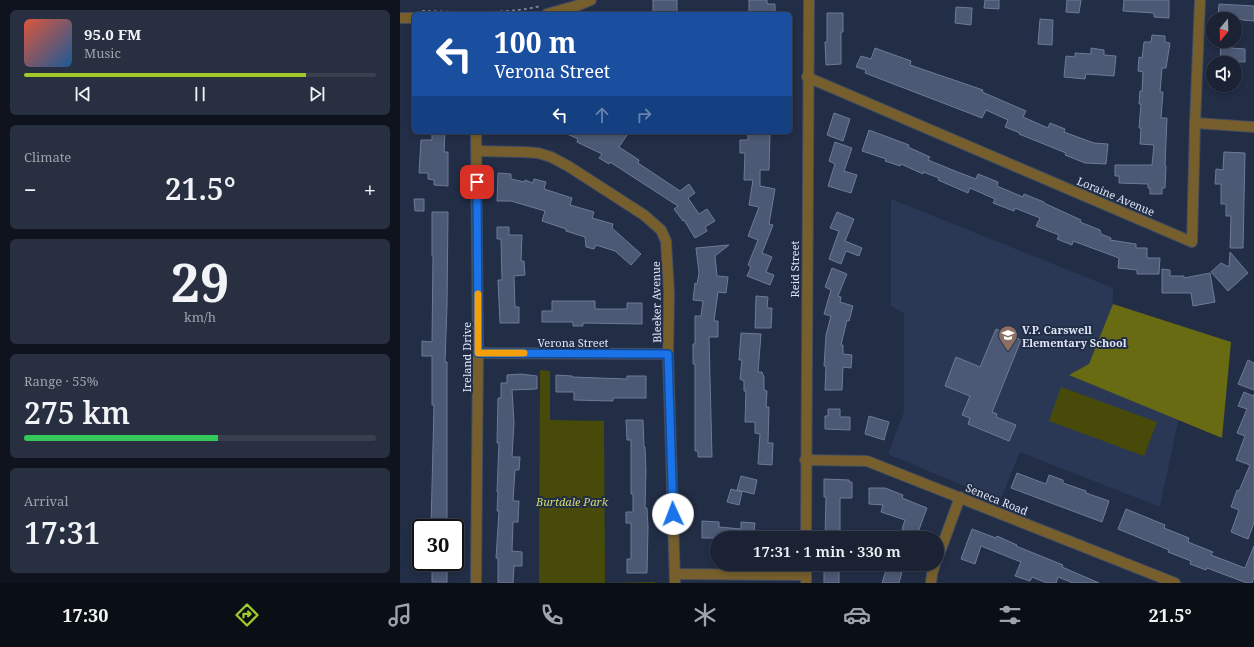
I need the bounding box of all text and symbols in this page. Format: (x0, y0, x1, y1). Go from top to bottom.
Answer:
north arrow (1206, 12, 1242, 48)
map controls (1206, 12, 1242, 92)
text: 100 m (494, 23, 576, 61)
text: 95.0 FM (84, 24, 141, 44)
icon: left (428, 28, 480, 80)
text: Music (84, 44, 121, 62)
button: sound (1206, 56, 1242, 92)
text: Verona Street (494, 59, 610, 83)
icon: previous (72, 83, 94, 105)
icon: pause (189, 83, 211, 105)
icon: next (306, 83, 328, 105)
icon: left (549, 104, 571, 126)
icon: ahead (591, 104, 613, 126)
icon: right (633, 104, 655, 126)
text: Climate (24, 148, 71, 166)
pin (460, 165, 494, 199)
text: 21.5° (165, 168, 236, 209)
icon: arrive (466, 171, 488, 193)
street label: Loraine Avenue (1075, 173, 1157, 219)
text: − (24, 174, 37, 204)
text: + (364, 174, 376, 204)
street label: Reid Street (787, 240, 802, 297)
text: 29 (171, 246, 229, 317)
street label: Bleeker Avenue (648, 261, 664, 343)
text: km/h (184, 308, 216, 326)
street label: Ireland Drive (459, 322, 474, 392)
place label: V.P. Carswell Elementary School (1022, 322, 1127, 350)
school or university icon: V.P. Carswell Elementary School (997, 324, 1019, 352)
street label: Verona Street (537, 335, 609, 350)
text: Range · 55% (24, 372, 98, 390)
text: 275 km (24, 392, 130, 433)
street label: Seneca Road (964, 480, 1031, 518)
text: Arrival (24, 492, 68, 510)
position arrow (652, 493, 694, 535)
park label: Burtdale Park (535, 494, 609, 509)
text: 17:31 (24, 512, 100, 553)
speed limit sign: 30 (412, 519, 464, 571)
text: 17:31 · 1 min · 330 m (753, 541, 901, 561)
icon: directions (233, 601, 261, 629)
icon: music (386, 601, 414, 629)
icon: phone (538, 601, 566, 629)
icon: climate (691, 601, 719, 629)
icon: car (843, 601, 871, 629)
icon: filters (996, 601, 1024, 629)
text: 17:30 (62, 603, 108, 627)
text: 21.5° (1149, 603, 1192, 627)

